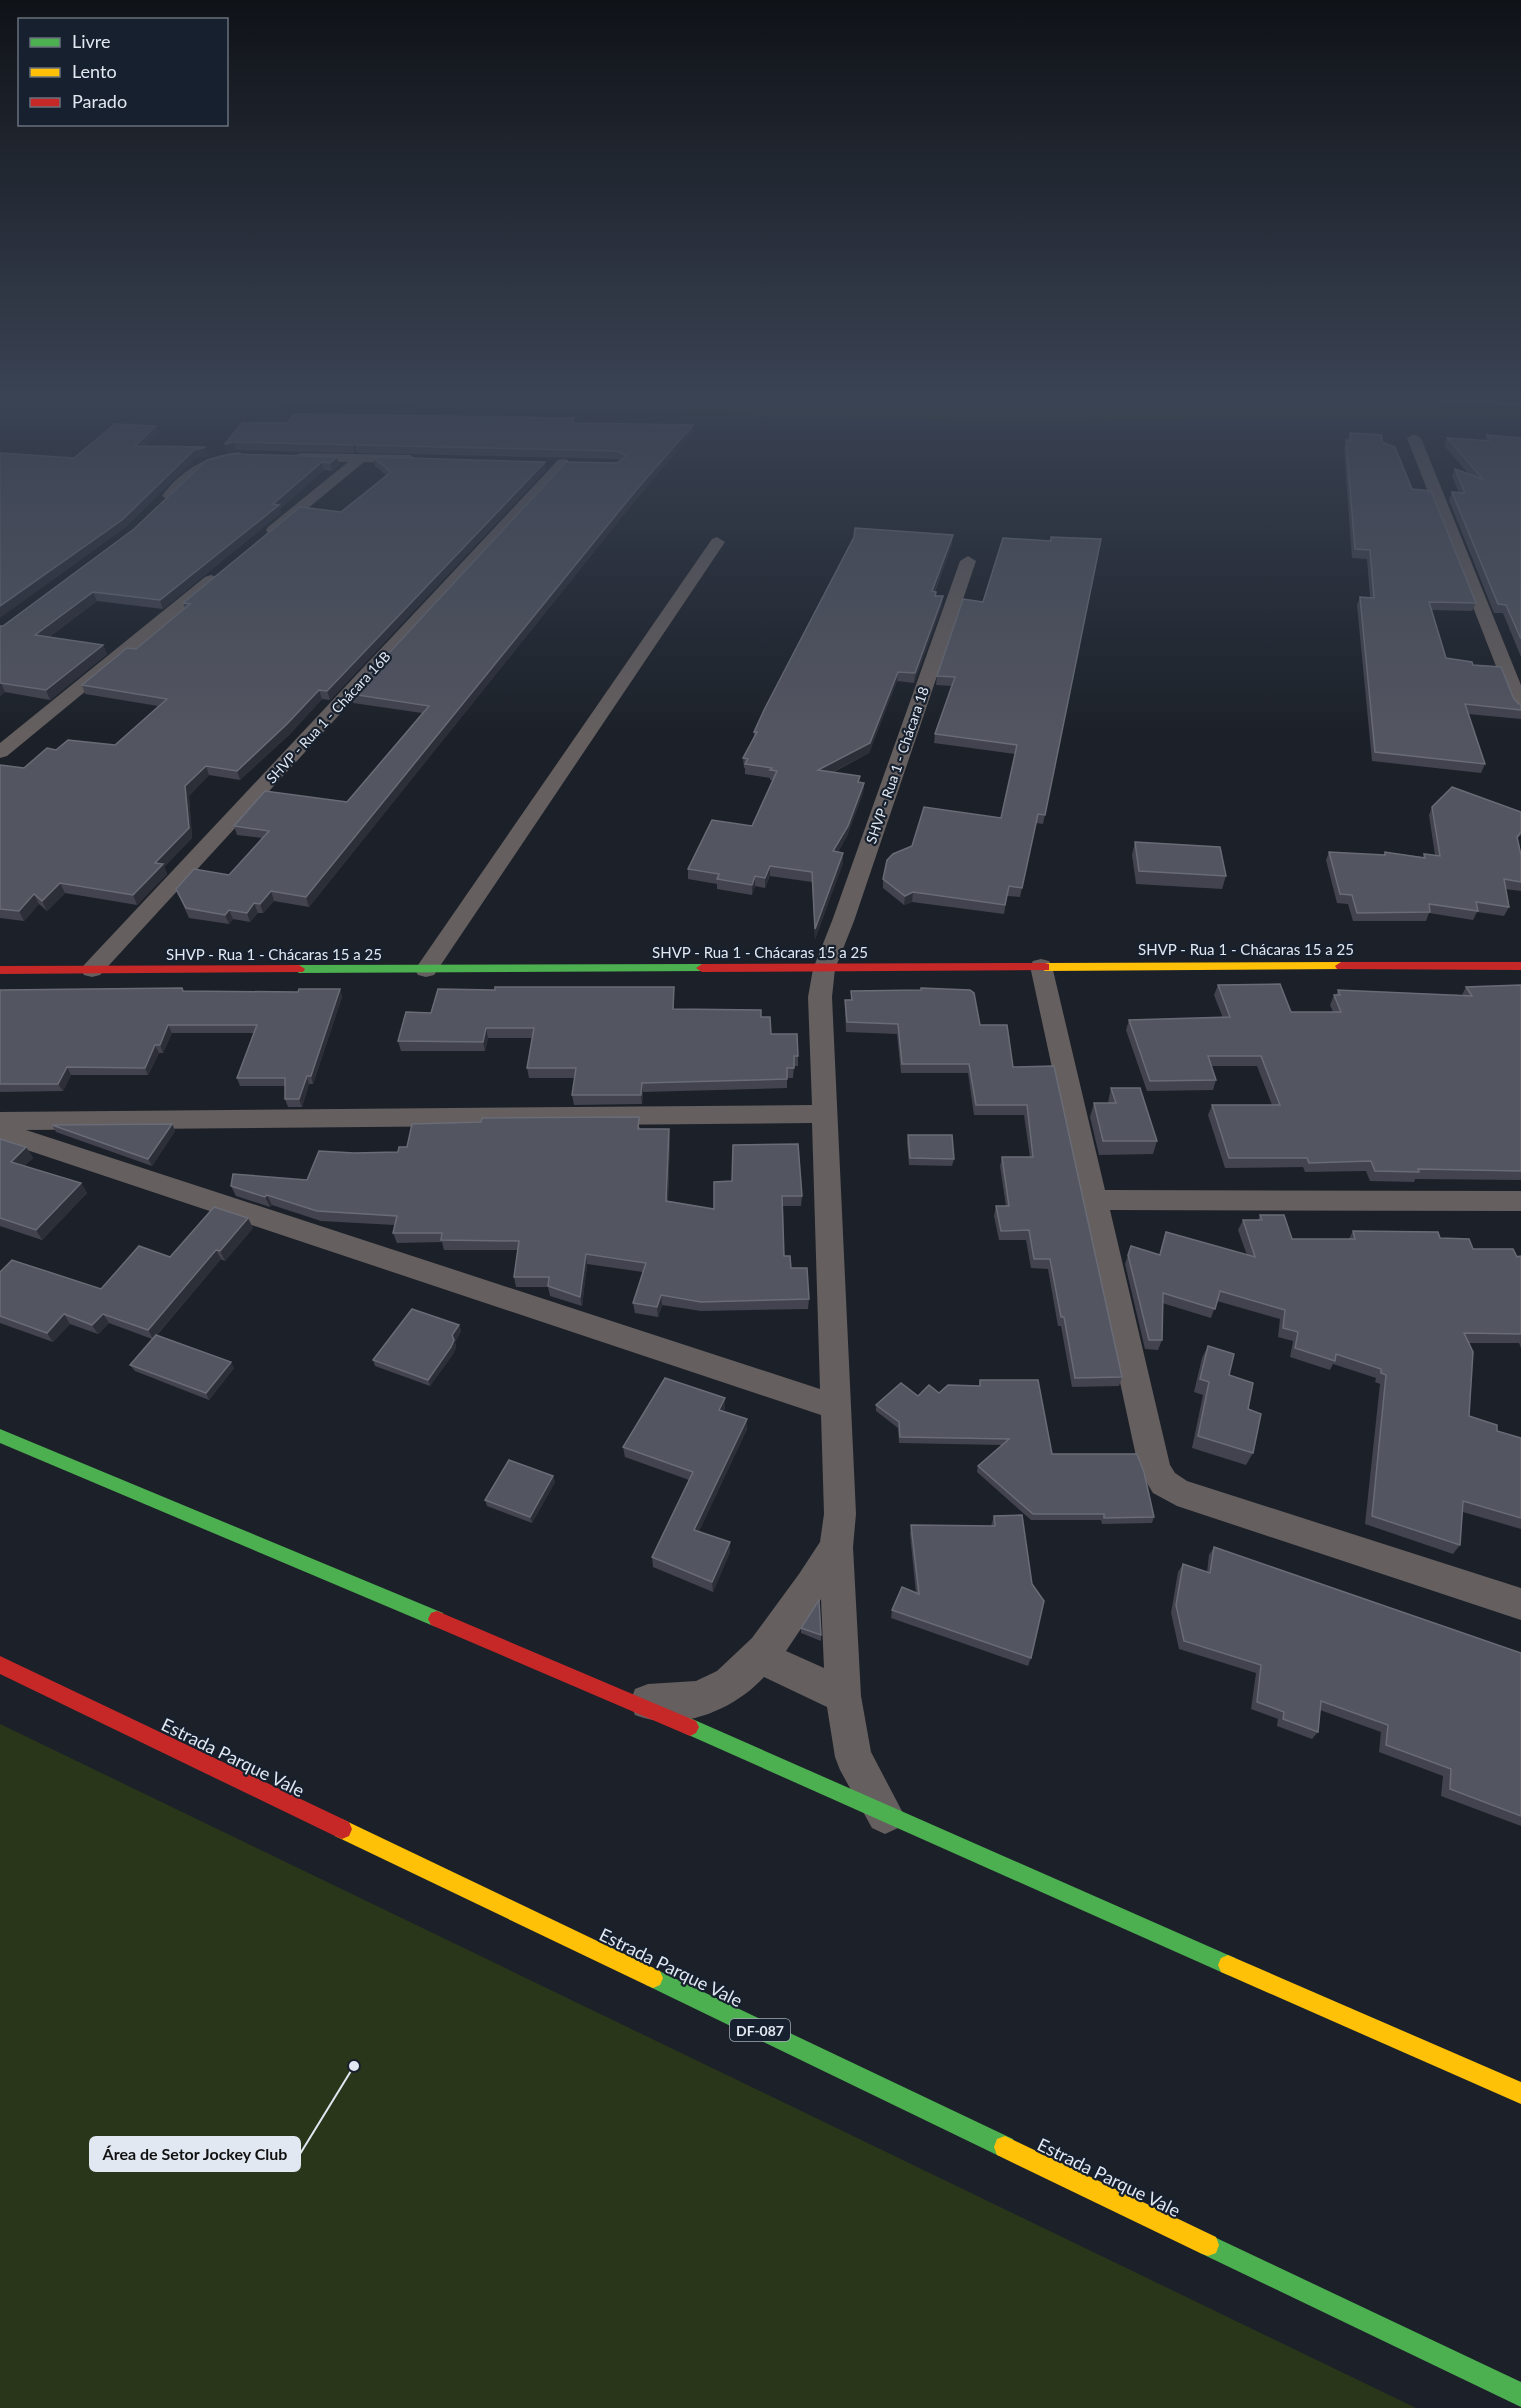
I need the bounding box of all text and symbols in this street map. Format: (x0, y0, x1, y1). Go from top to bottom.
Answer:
legend (18, 18, 228, 126)
text: Livre (72, 30, 111, 52)
text: Lento (72, 60, 117, 82)
text: Parado (72, 90, 127, 112)
street label: SHVP - Rua 1 - Chácara 16B (262, 648, 394, 786)
street label: SHVP - Rua 1 - Chácara 18 (862, 684, 932, 846)
street label: SHVP - Rua 1 - Chácaras 15 a 25 (1138, 940, 1354, 958)
street label: SHVP - Rua 1 - Chácaras 15 a 25 (652, 943, 868, 961)
street label: SHVP - Rua 1 - Chácaras 15 a 25 (166, 945, 382, 963)
street label: Estrada Parque Vale (158, 1713, 308, 1801)
street label: Estrada Parque Vale (596, 1923, 746, 2011)
road number: DF-087 (730, 2019, 790, 2041)
street label: Estrada Parque Vale (1034, 2133, 1184, 2221)
callout: Área de Setor Jockey Club (90, 2137, 300, 2171)
text: Área de Setor Jockey Club (102, 2144, 287, 2163)

